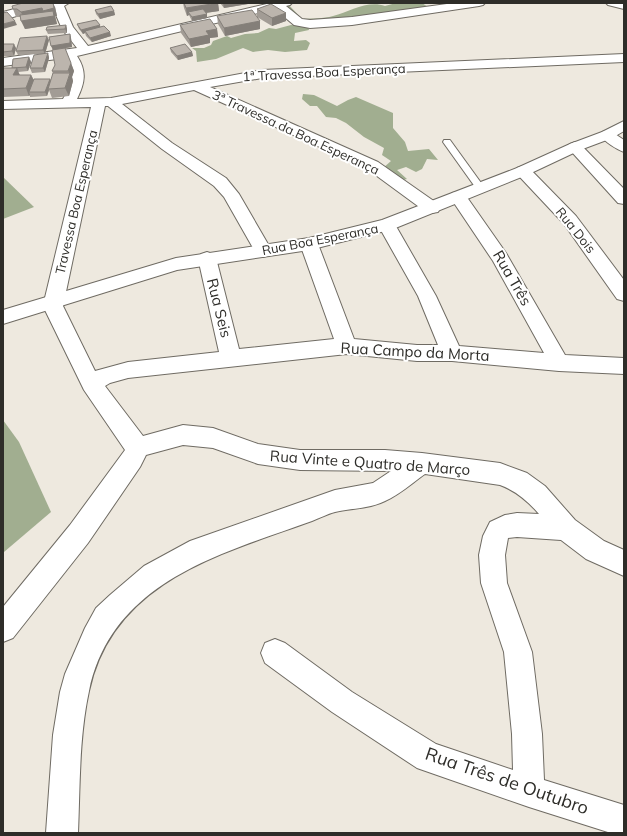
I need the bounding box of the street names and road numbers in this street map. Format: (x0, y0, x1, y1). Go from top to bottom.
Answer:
street label: 1ª Travessa Boa Esperança (242, 60, 406, 84)
street label: 3ª Travessa da Boa Esperança (210, 86, 382, 178)
street label: Travessa Boa Esperança (52, 128, 100, 276)
street label: Rua Dois (553, 204, 599, 256)
street label: Rua Boa Esperança (260, 220, 380, 258)
street label: Rua Três (489, 247, 536, 309)
street label: Rua Seis (203, 276, 236, 340)
street label: Rua Campo da Morta (340, 338, 490, 365)
street label: Rua Vinte e Quatro de Março (269, 446, 471, 479)
street label: Rua Três de Outubro (422, 742, 592, 819)

